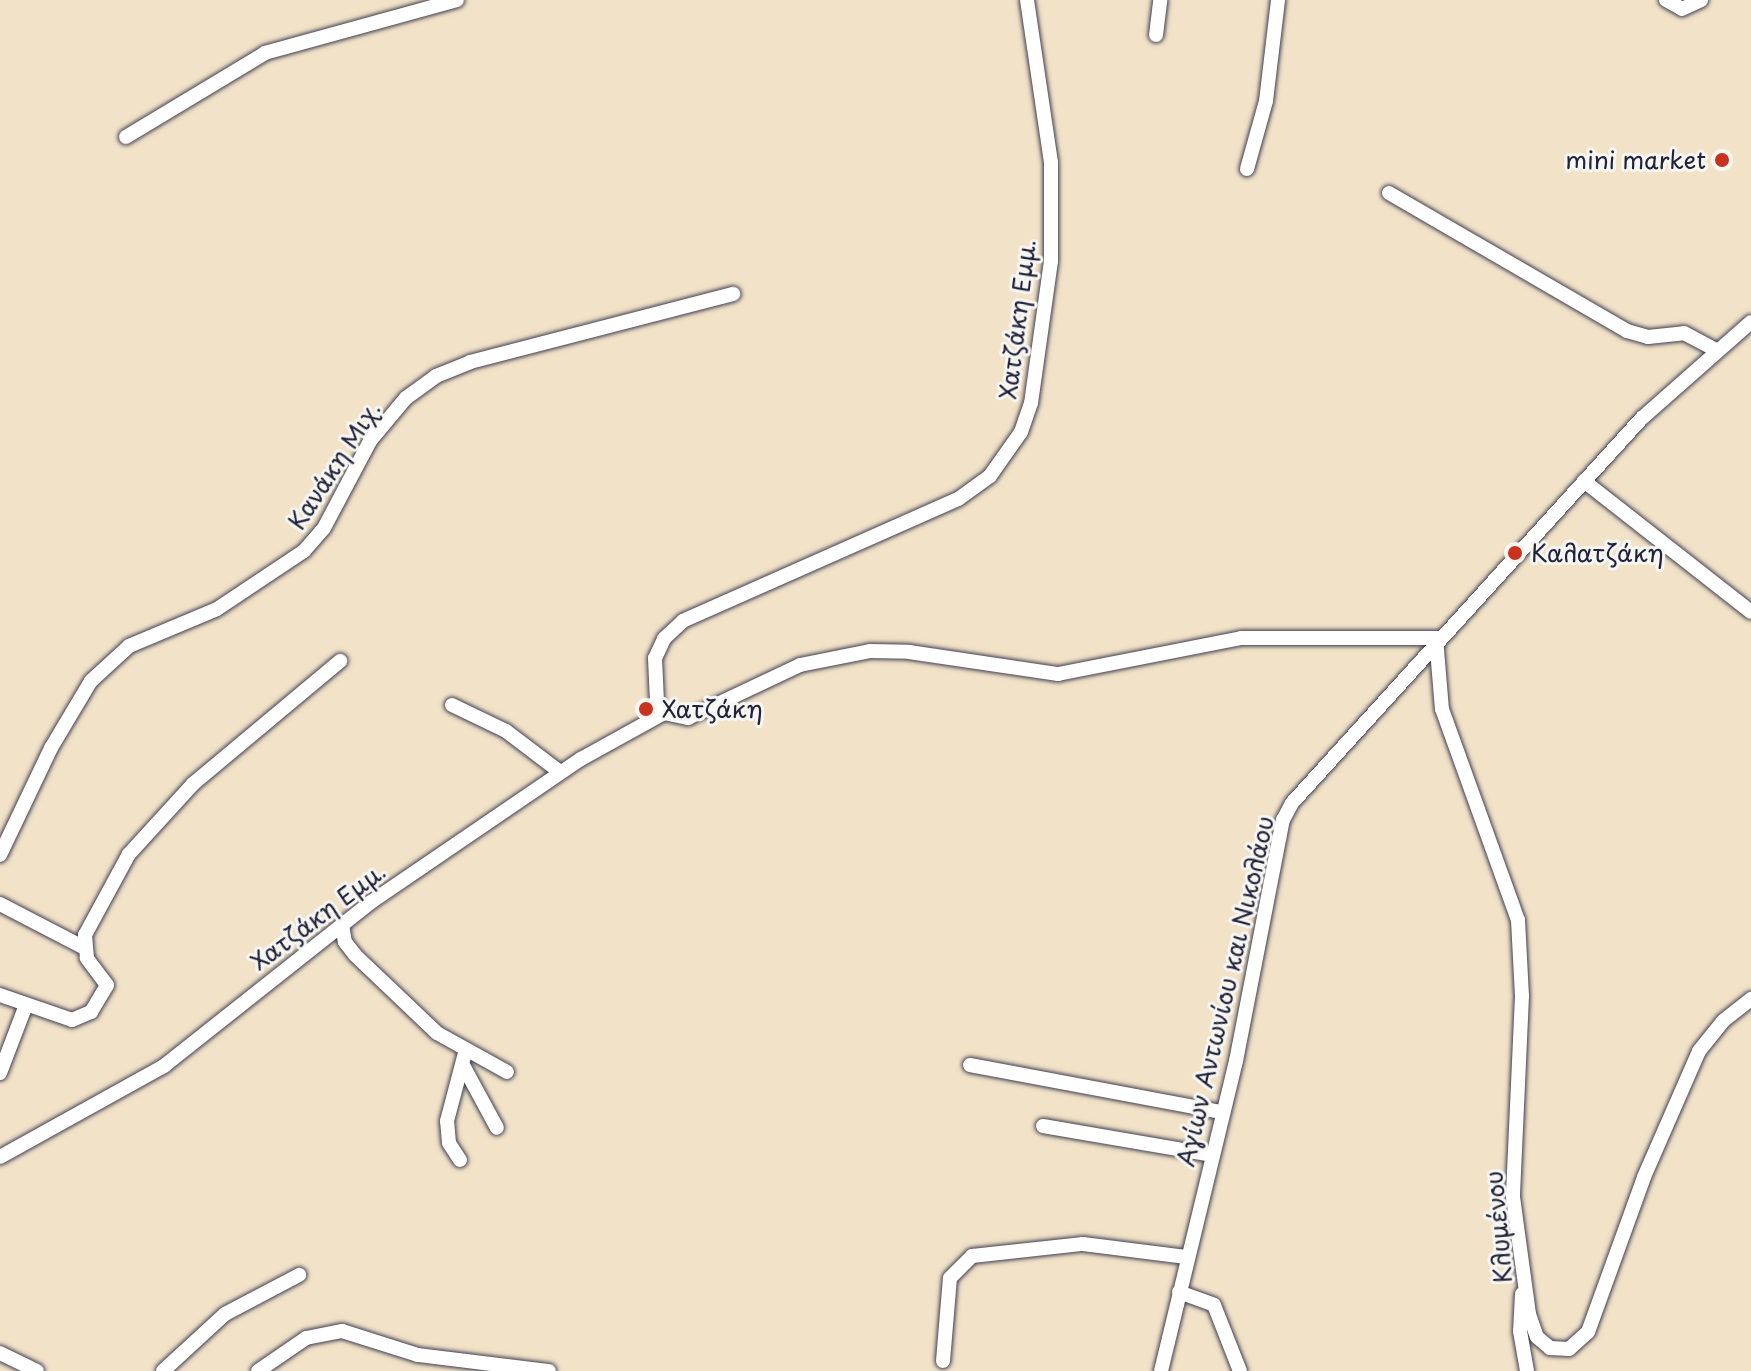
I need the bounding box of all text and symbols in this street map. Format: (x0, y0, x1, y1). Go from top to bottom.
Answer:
place label: mini market (1565, 146, 1706, 174)
marker: mini market (1713, 151, 1731, 169)
street label: Χατζάκη Εμμ. (993, 237, 1041, 401)
street label: Κανάκη Μιχ. (281, 395, 387, 535)
place label: Καλατζάκη (1531, 539, 1664, 567)
marker: Καλατζάκη (1506, 544, 1524, 562)
place label: Χατζάκη (662, 695, 763, 723)
marker: Χατζάκη (637, 700, 655, 718)
street label: Αγίων Αντωνίου και Νικολάου (1171, 813, 1279, 1169)
street label: Χατζάκη Εμμ. (245, 856, 391, 976)
street label: Κλυμένου (1479, 1170, 1517, 1284)

